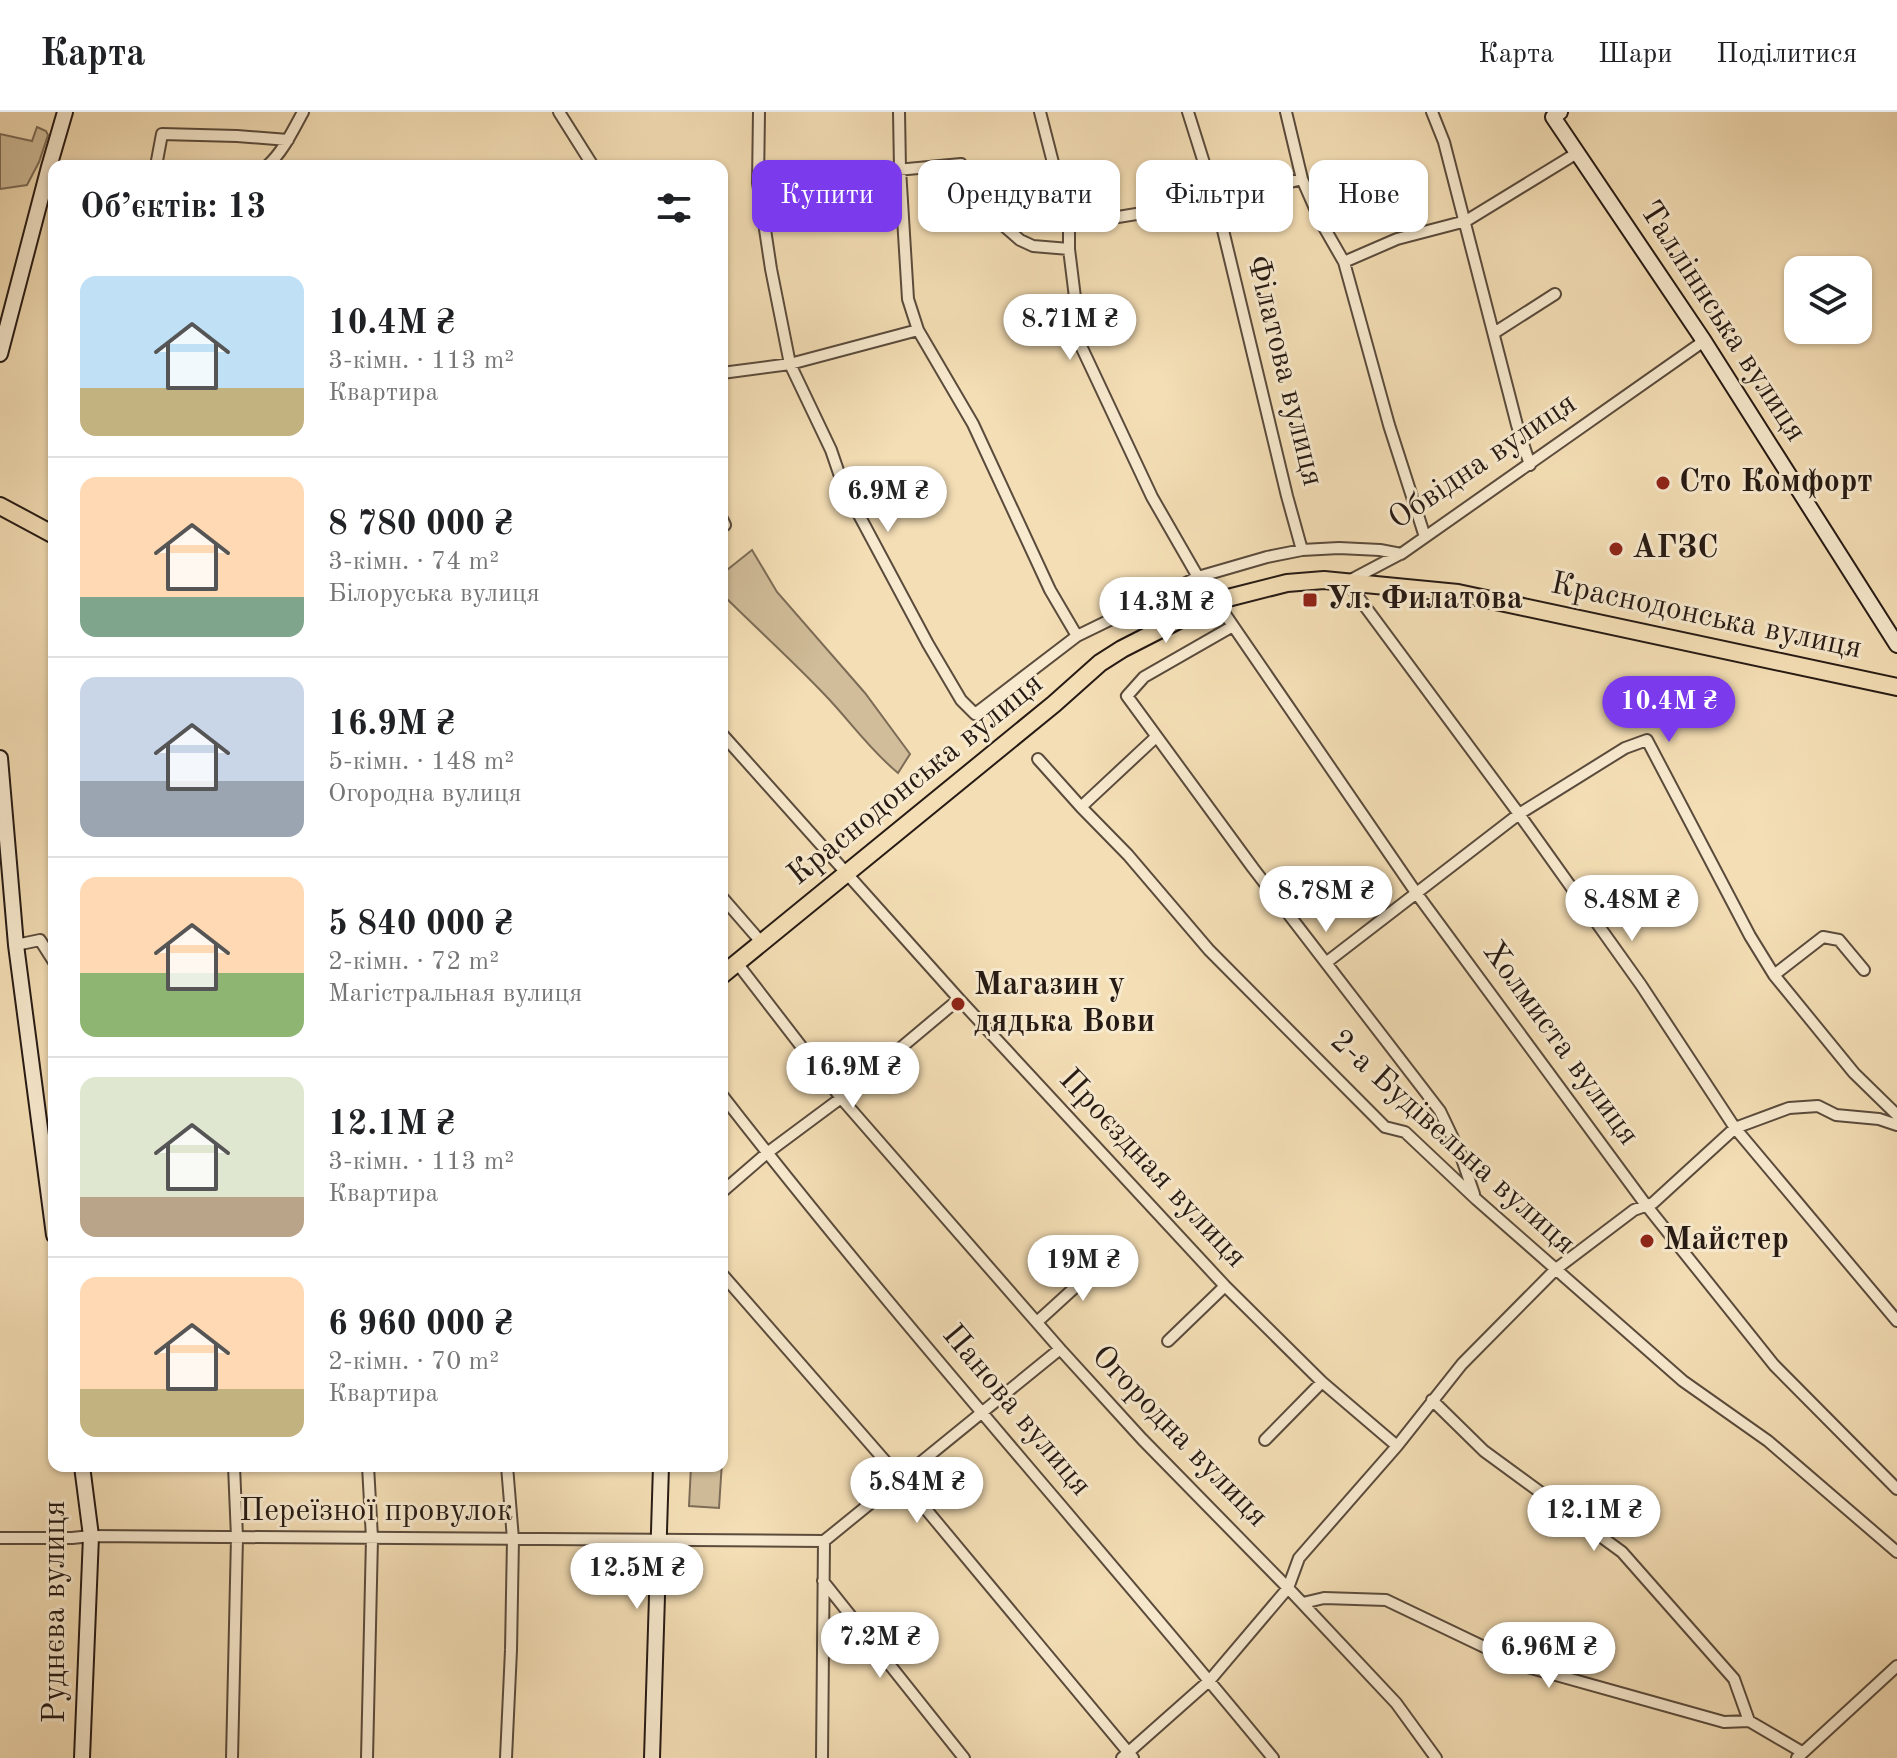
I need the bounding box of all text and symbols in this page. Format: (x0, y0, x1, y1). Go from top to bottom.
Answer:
text: Карта (40, 36, 146, 74)
text: Карта (1478, 41, 1554, 69)
text: Шари (1598, 41, 1672, 69)
text: Поділитися (1716, 41, 1857, 69)
chip: Купити (752, 160, 902, 232)
chip: Орендувати (918, 160, 1120, 232)
chip: Фільтри (1136, 160, 1293, 232)
chip: Нове (1309, 160, 1428, 232)
icon: filters (652, 186, 696, 230)
text: Об’єктів: 13 (80, 191, 266, 225)
street label: Талліннська вулиця (1633, 196, 1811, 448)
street label: Філатова вулиця (1240, 252, 1328, 490)
map controls (1784, 256, 1872, 344)
button: layers (1784, 256, 1872, 344)
pin: 8.71M ₴ (996, 294, 1144, 362)
text: 10.4M ₴ (328, 307, 455, 341)
text: 8.71M ₴ (1021, 307, 1119, 333)
icon: home (144, 308, 240, 404)
text: 3-кімн. · 113 m² (328, 348, 514, 374)
text: Квартира (328, 380, 438, 406)
street label: Обвідна вулиця (1384, 388, 1582, 536)
pin: 6.9M ₴ (823, 466, 953, 534)
place label: Сто Комфорт (1679, 467, 1873, 499)
marker: Сто Комфорт (1654, 474, 1672, 492)
text: 6.9M ₴ (847, 479, 929, 505)
text: 8 780 000 ₴ (328, 508, 513, 542)
icon: home (144, 509, 240, 605)
place label: АГЗС (1632, 533, 1718, 565)
marker: АГЗС (1607, 540, 1625, 558)
text: 3-кімн. · 74 m² (328, 549, 499, 575)
street label: Краснодонська вулиця (1547, 568, 1865, 666)
pin: 14.3M ₴ (1092, 577, 1240, 645)
text: Білоруська вулиця (328, 581, 540, 607)
place label: Ул. Филатова (1326, 584, 1523, 616)
text: 14.3M ₴ (1117, 590, 1215, 616)
marker: Ул. Филатова (1301, 591, 1319, 609)
street label: Краснодонська вулиця (783, 668, 1049, 892)
pin: 10.4M ₴ (1595, 676, 1743, 744)
text: 10.4M ₴ (1620, 689, 1718, 715)
text: 16.9M ₴ (328, 708, 455, 742)
icon: home (144, 709, 240, 805)
text: 5-кімн. · 148 m² (328, 749, 514, 775)
text: Огородна вулиця (328, 781, 522, 807)
pin: 8.78M ₴ (1252, 866, 1400, 934)
pin: 8.48M ₴ (1558, 875, 1706, 943)
text: 8.78M ₴ (1277, 879, 1375, 905)
text: 8.48M ₴ (1583, 888, 1681, 914)
text: 5 840 000 ₴ (328, 908, 513, 942)
icon: home (144, 909, 240, 1005)
street label: Холмиста вулиця (1476, 936, 1644, 1152)
text: 2-кімн. · 72 m² (328, 949, 499, 975)
place label: Магазин у дядька Вови (974, 970, 1155, 1039)
text: Магістральная вулиця (328, 981, 582, 1007)
marker: Магазин у дядька Вови (949, 995, 967, 1013)
street label: 2-а Будівельна вулиця (1323, 1025, 1581, 1261)
pin: 16.9M ₴ (779, 1042, 927, 1110)
text: 16.9M ₴ (804, 1055, 902, 1081)
street label: Проєздная вулиця (1052, 1064, 1252, 1274)
text: 12.1M ₴ (328, 1108, 455, 1142)
icon: home (144, 1109, 240, 1205)
text: 3-кімн. · 113 m² (328, 1149, 514, 1175)
text: Квартира (328, 1181, 438, 1207)
place label: Майстер (1663, 1225, 1789, 1257)
marker: Майстер (1638, 1232, 1656, 1250)
pin: 19M ₴ (1027, 1235, 1139, 1303)
text: 19M ₴ (1046, 1248, 1120, 1274)
text: 6 960 000 ₴ (328, 1308, 513, 1342)
icon: home (144, 1309, 240, 1405)
street label: Панова вулиця (935, 1319, 1097, 1503)
street label: Огородна вулиця (1085, 1340, 1273, 1534)
text: 2-кімн. · 70 m² (328, 1349, 499, 1375)
text: Квартира (328, 1381, 438, 1407)
pin: 5.84M ₴ (843, 1457, 991, 1525)
text: 5.84M ₴ (868, 1470, 966, 1496)
pin: 12.1M ₴ (1520, 1485, 1668, 1553)
street label: Переїзної провулок (239, 1496, 513, 1528)
text: 12.1M ₴ (1545, 1498, 1643, 1524)
street label: Руднєва вулиця (40, 1500, 72, 1724)
pin: 12.5M ₴ (563, 1543, 711, 1611)
text: 12.5M ₴ (588, 1556, 686, 1582)
pin: 7.2M ₴ (815, 1612, 945, 1680)
pin: 6.96M ₴ (1475, 1622, 1623, 1690)
text: 7.2M ₴ (839, 1625, 921, 1651)
text: 6.96M ₴ (1500, 1635, 1598, 1661)

